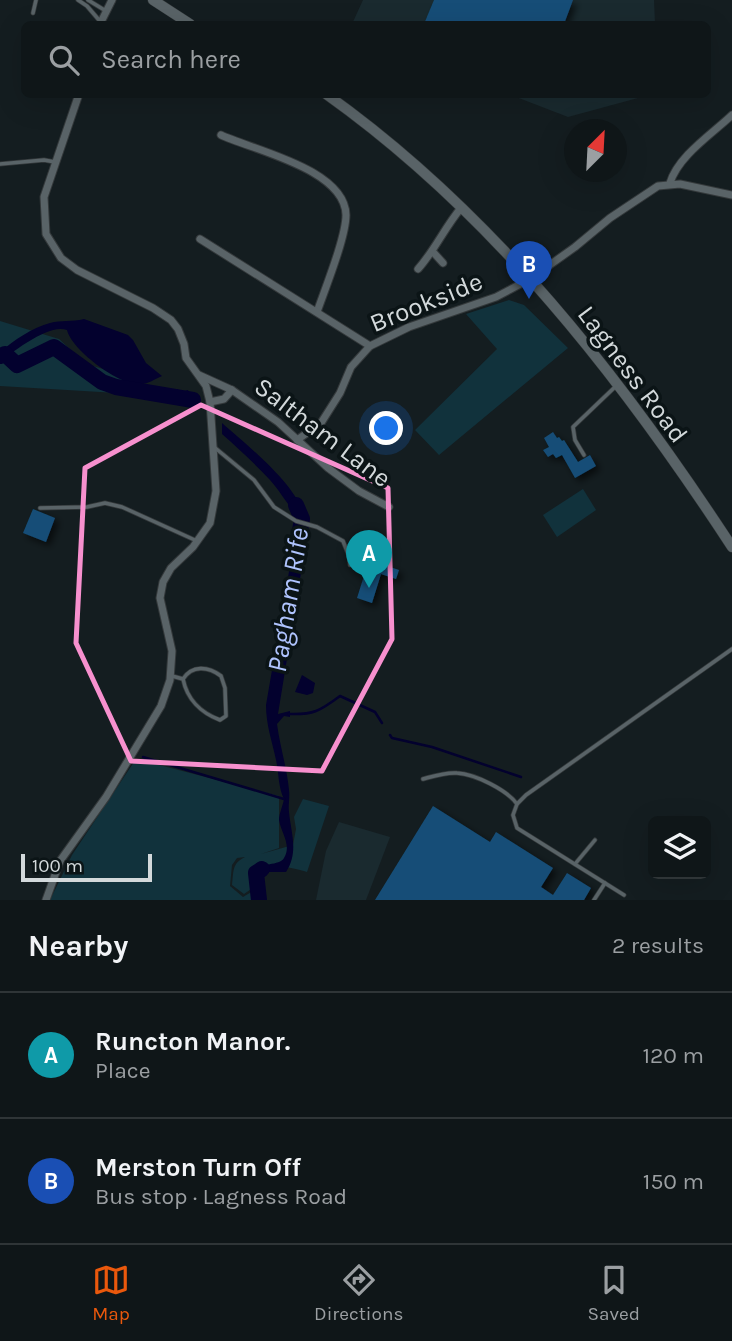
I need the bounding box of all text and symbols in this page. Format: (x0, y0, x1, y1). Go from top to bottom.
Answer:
search box (21, 21, 711, 98)
icon: search (45, 41, 83, 79)
text: Search here (101, 44, 241, 75)
north arrow (564, 119, 627, 182)
pin: B (506, 241, 552, 299)
street label: Brookside (365, 266, 487, 339)
street label: Lagness Road (571, 300, 694, 449)
street label: Saltham Lane (248, 371, 397, 494)
your location (369, 411, 403, 445)
water label: Pagham Rife (260, 525, 315, 675)
pin: A (346, 530, 392, 588)
map controls (648, 816, 711, 879)
button: layers (648, 816, 711, 879)
scale bar (21, 851, 152, 883)
text: 100 m (32, 855, 83, 877)
text: Nearby (28, 928, 128, 964)
text: 2 results (612, 932, 704, 959)
text: Runcton Manor. (95, 1026, 290, 1057)
text: A (44, 1042, 58, 1069)
text: 120 m (642, 1042, 704, 1069)
text: Place (95, 1057, 151, 1084)
text: Merston Turn Off (95, 1152, 301, 1183)
text: B (44, 1168, 58, 1195)
text: 150 m (643, 1168, 704, 1195)
text: Bus stop · Lagness Road (95, 1183, 347, 1210)
tab: Map (92, 1261, 130, 1325)
tab: Directions (314, 1261, 403, 1325)
tab: Saved (587, 1261, 640, 1325)

